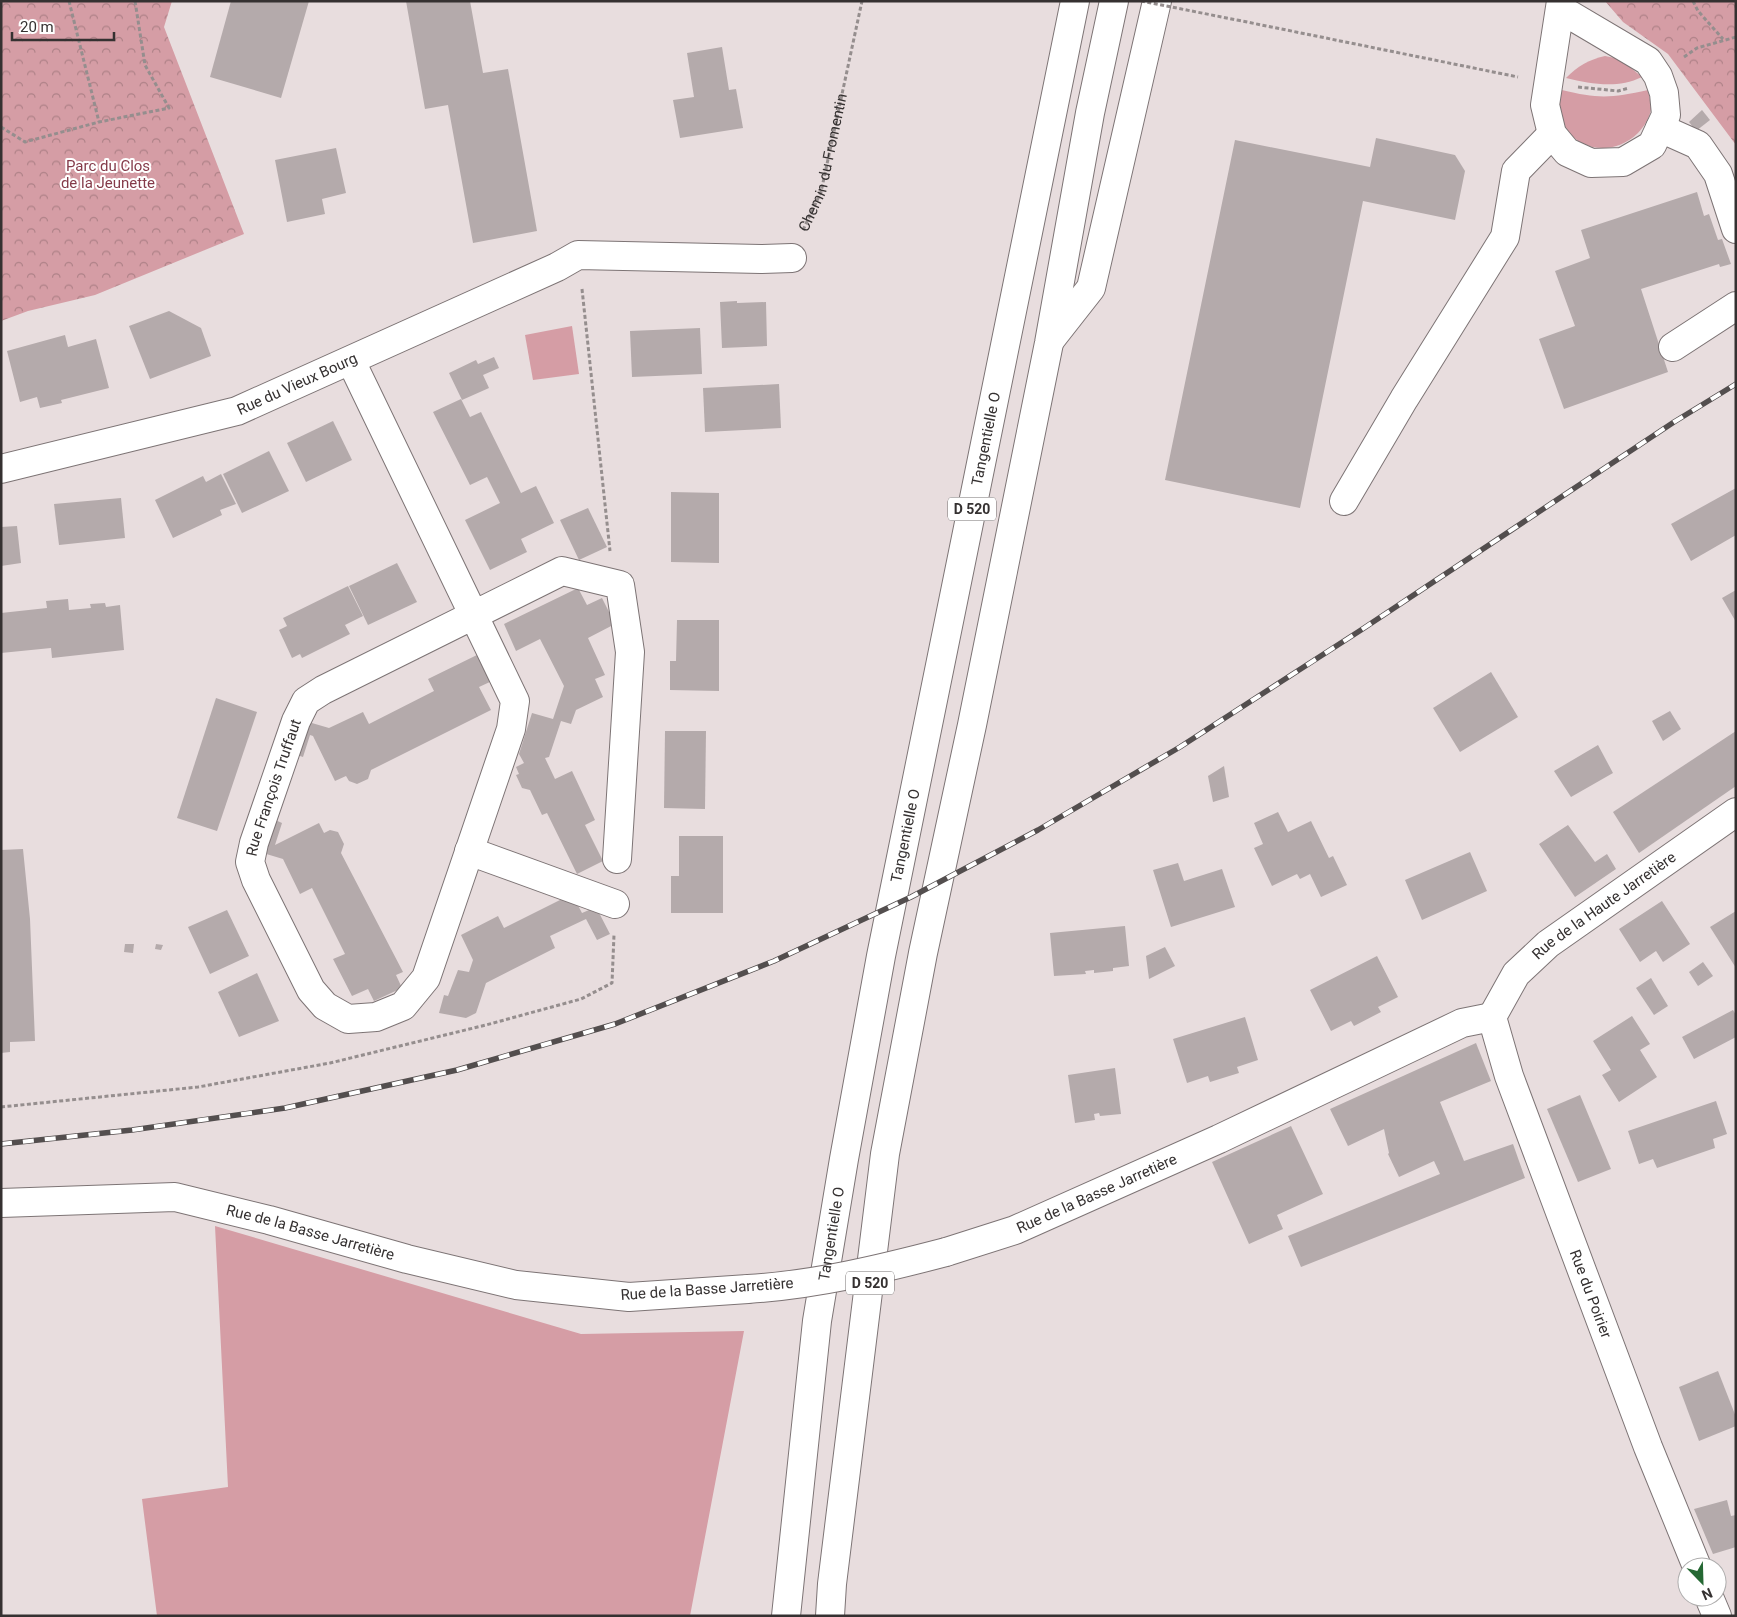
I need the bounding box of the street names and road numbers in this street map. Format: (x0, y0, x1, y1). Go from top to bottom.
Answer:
street label: Chemin du Fromentin (795, 92, 851, 234)
street label: Rue du Vieux Bourg (234, 349, 360, 419)
street label: Tangentielle O (968, 390, 1004, 487)
road number: D 520 (948, 498, 996, 520)
street label: Rue François Truffaut (242, 717, 305, 858)
street label: Tangentielle O (887, 787, 924, 884)
street label: Rue de la Haute Jarretière (1528, 848, 1679, 963)
street label: Rue de la Basse Jarretière (1014, 1150, 1180, 1237)
street label: Tangentielle O (815, 1185, 848, 1282)
street label: Rue de la Basse Jarretière (224, 1201, 397, 1264)
street label: Rue du Poirier (1566, 1247, 1615, 1341)
road number: D 520 (846, 1272, 894, 1295)
street label: Rue de la Basse Jarretière (620, 1274, 794, 1304)

